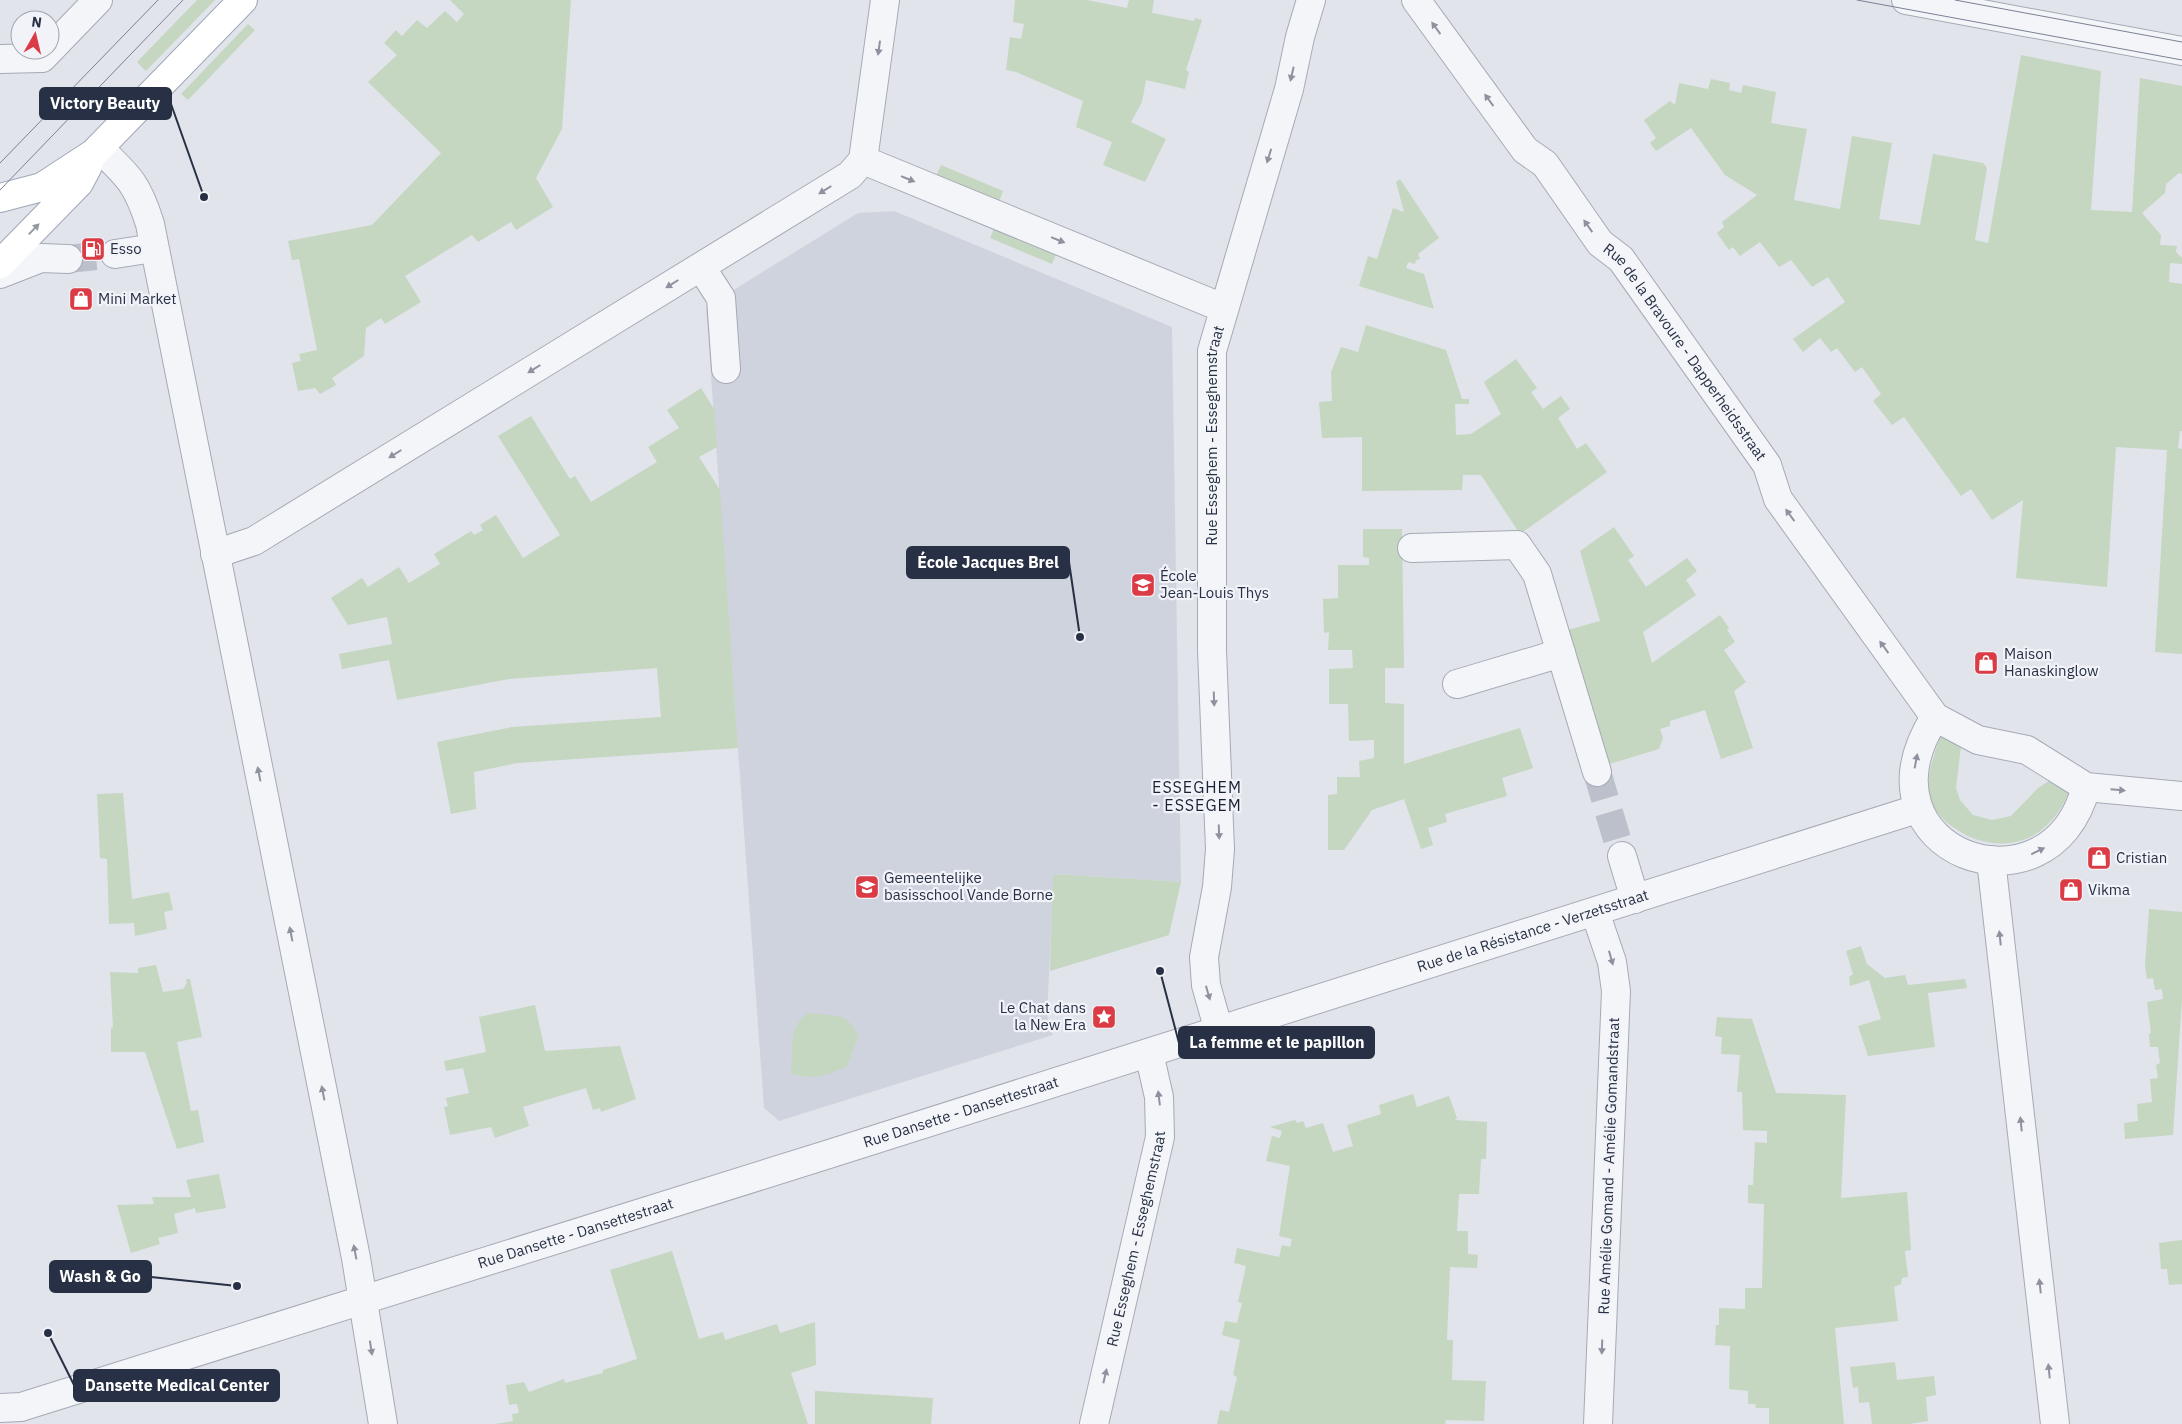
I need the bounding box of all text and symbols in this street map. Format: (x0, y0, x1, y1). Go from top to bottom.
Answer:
north arrow (10, 10, 60, 60)
text: N (31, 13, 43, 32)
one-way arrow (1431, 21, 1441, 34)
one-way arrow (874, 41, 882, 57)
one-way arrow (1288, 66, 1296, 82)
callout: Victory Beauty (40, 88, 171, 119)
text: Victory Beauty (50, 93, 161, 113)
one-way arrow (1483, 94, 1494, 107)
one-way arrow (1264, 149, 1272, 164)
one-way arrow (901, 175, 915, 183)
one-way arrow (819, 186, 832, 195)
one-way arrow (1583, 220, 1593, 233)
one-way arrow (28, 223, 40, 235)
fuel station icon: Esso (80, 236, 106, 262)
one-way arrow (1051, 237, 1065, 245)
place label: Esso (110, 239, 142, 258)
street label: Rue de la Bravoure - Dapperheidsstraat (1600, 239, 1771, 464)
one-way arrow (666, 280, 679, 289)
shop icon: Mini Market (68, 286, 94, 312)
place label: Mini Market (98, 289, 177, 308)
street label: Rue Esseghem - Esseghemstraat (1202, 323, 1228, 546)
one-way arrow (527, 365, 540, 374)
one-way arrow (389, 450, 402, 459)
one-way arrow (1784, 509, 1795, 522)
callout: École Jacques Brel (907, 547, 1069, 578)
text: École Jacques Brel (917, 551, 1059, 572)
place label: École Jean-Louis Thys (1160, 566, 1269, 602)
school or university icon: École Jean-Louis Thys (1130, 572, 1156, 598)
one-way arrow (1879, 641, 1890, 654)
place label: Maison Hanaskinglow (2004, 644, 2099, 680)
shop icon: Maison Hanaskinglow (1973, 650, 1999, 676)
one-way arrow (1210, 691, 1218, 707)
one-way arrow (1912, 754, 1920, 769)
one-way arrow (255, 766, 263, 782)
district label: ESSEGHEM - ESSEGEM (1152, 777, 1242, 815)
one-way arrow (2111, 786, 2127, 794)
one-way arrow (1215, 825, 1223, 841)
shop icon: Cristian (2086, 845, 2112, 871)
one-way arrow (2031, 846, 2046, 855)
place label: Cristian (2116, 848, 2167, 867)
place label: Gemeentelijke basisschool Vande Borne (884, 868, 1053, 904)
school or university icon: Gemeentelijke basisschool Vande Borne (854, 874, 880, 900)
shop icon: Vikma (2058, 877, 2084, 903)
place label: Vikma (2088, 880, 2130, 899)
street label: Rue de la Résistance - Verzetsstraat (1414, 885, 1651, 976)
one-way arrow (287, 926, 295, 941)
one-way arrow (1996, 930, 2004, 946)
one-way arrow (1607, 950, 1615, 965)
one-way arrow (1205, 985, 1213, 1000)
place label: Le Chat dans la New Era (1000, 998, 1086, 1034)
place icon: Le Chat dans la New Era (1091, 1004, 1117, 1030)
street label: Rue Amélie Gomand - Amélie Gomandstraat (1594, 1017, 1623, 1315)
callout: La femme et le papillon (1179, 1027, 1374, 1058)
text: La femme et le papillon (1189, 1032, 1365, 1052)
street label: Rue Dansette - Dansettestraat (861, 1072, 1061, 1152)
one-way arrow (319, 1085, 327, 1100)
one-way arrow (1155, 1090, 1163, 1106)
one-way arrow (2017, 1116, 2025, 1132)
street label: Rue Esseghem - Esseghemstraat (1102, 1131, 1169, 1349)
street label: Rue Dansette - Dansettestraat (475, 1193, 675, 1272)
one-way arrow (351, 1245, 359, 1260)
callout: Wash & Go (50, 1261, 151, 1292)
text: Wash & Go (59, 1266, 141, 1286)
one-way arrow (2036, 1278, 2044, 1294)
one-way arrow (1597, 1339, 1605, 1355)
one-way arrow (367, 1341, 375, 1357)
one-way arrow (2045, 1362, 2053, 1378)
one-way arrow (1101, 1369, 1109, 1384)
callout: Dansette Medical Center (74, 1370, 279, 1401)
text: Dansette Medical Center (85, 1375, 270, 1395)

